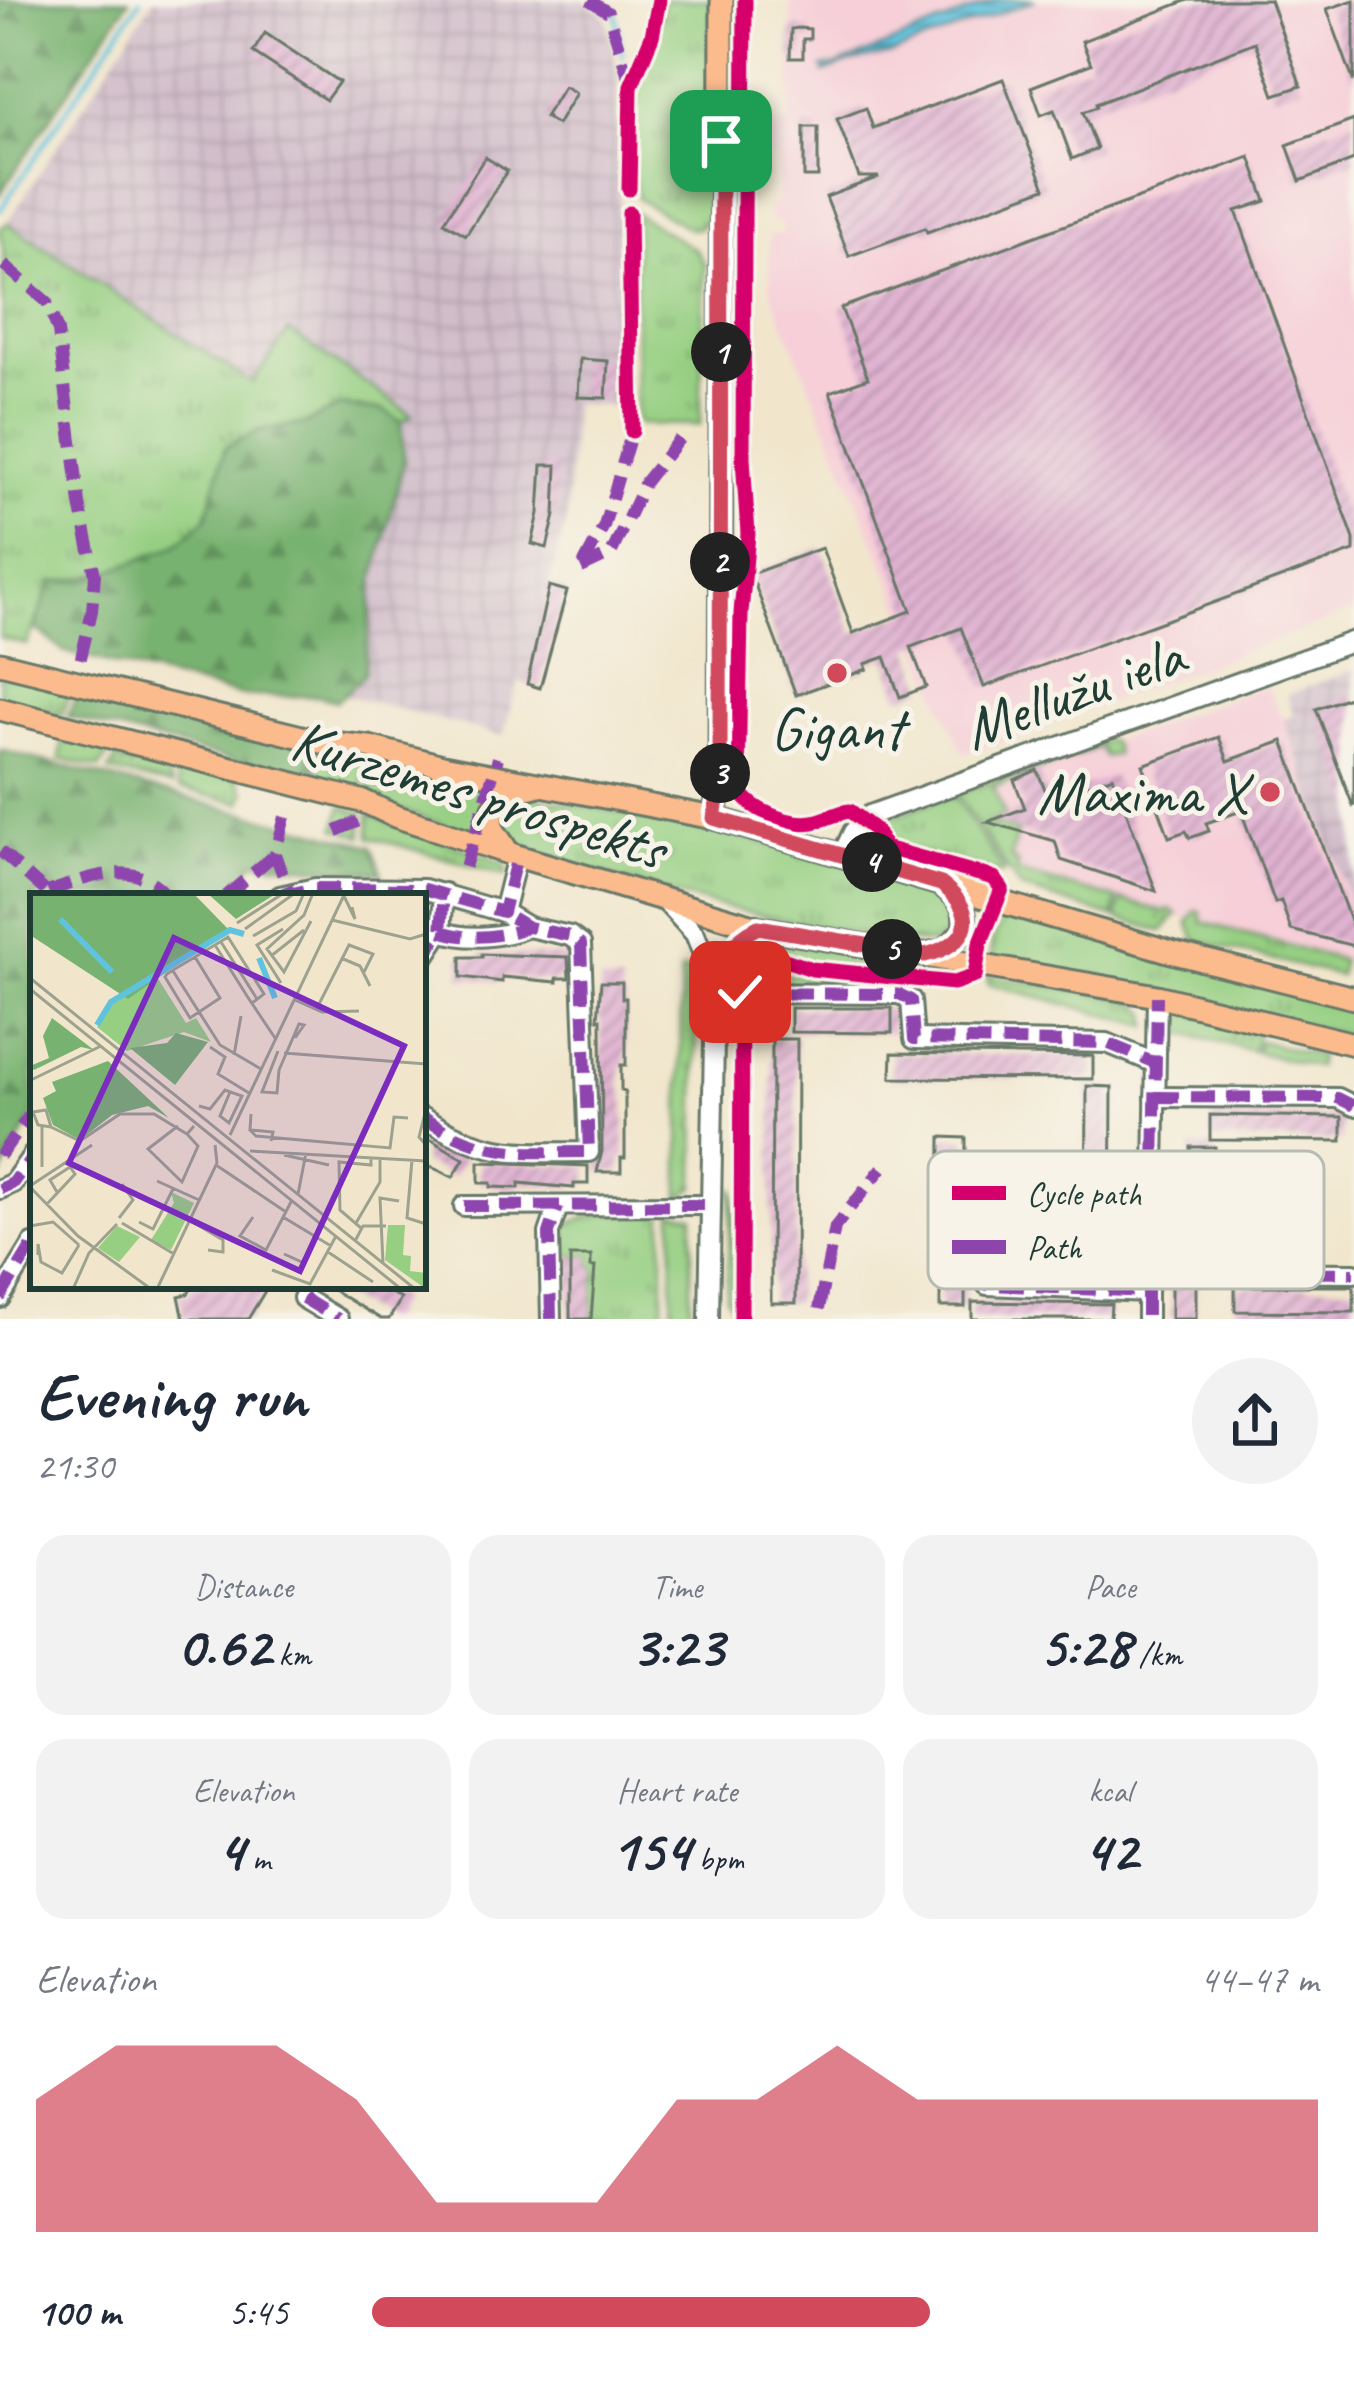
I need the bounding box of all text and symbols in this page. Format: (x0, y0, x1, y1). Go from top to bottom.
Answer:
pin (670, 90, 772, 192)
icon: arrive (688, 108, 754, 174)
pin: 1 (691, 322, 751, 382)
text: 1 (714, 331, 728, 373)
pin: 2 (690, 532, 750, 592)
text: 2 (713, 541, 727, 583)
street label: Mellužu iela (953, 616, 1197, 767)
marker: Gigant (824, 660, 850, 686)
place label: Gigant (770, 691, 912, 767)
street label: Kurzemes prospekts (283, 701, 679, 888)
pin: 3 (690, 743, 750, 803)
text: 3 (713, 752, 727, 794)
place label: Maxima X (1038, 755, 1255, 831)
marker: Maxima X (1257, 779, 1283, 805)
pin: 4 (842, 832, 902, 892)
text: 4 (865, 841, 879, 883)
inset map (30, 893, 426, 1289)
pin: 5 (862, 919, 922, 979)
text: 5 (885, 928, 899, 970)
pin (689, 941, 791, 1043)
icon: check (707, 959, 773, 1025)
legend (928, 1151, 1324, 1289)
text: Cycle path (1027, 1173, 1142, 1215)
text: Path (1027, 1227, 1083, 1269)
text: Evening run (36, 1355, 306, 1438)
button: share (1192, 1358, 1318, 1484)
text: 21:30 (36, 1442, 114, 1491)
text: Distance (194, 1566, 293, 1608)
text: Time (652, 1566, 702, 1608)
text: Pace (1085, 1566, 1136, 1608)
text: 0.62 (176, 1608, 271, 1684)
text: 3:23 (631, 1608, 723, 1684)
text: 5:28 (1039, 1608, 1131, 1684)
text: km (271, 1634, 311, 1676)
text: /km (1131, 1634, 1182, 1676)
text: Elevation (193, 1770, 294, 1812)
text: Heart rate (617, 1770, 737, 1812)
text: kcal (1089, 1770, 1132, 1812)
text: 4 (217, 1812, 244, 1888)
text: 154 (610, 1812, 690, 1888)
text: 42 (1083, 1812, 1137, 1888)
text: m (244, 1838, 270, 1880)
text: bpm (690, 1838, 744, 1880)
text: Elevation (36, 1955, 156, 2004)
text: 44–47 m (1199, 1955, 1318, 2004)
text: 100 m (36, 2288, 120, 2337)
text: 5:45 (228, 2288, 288, 2337)

